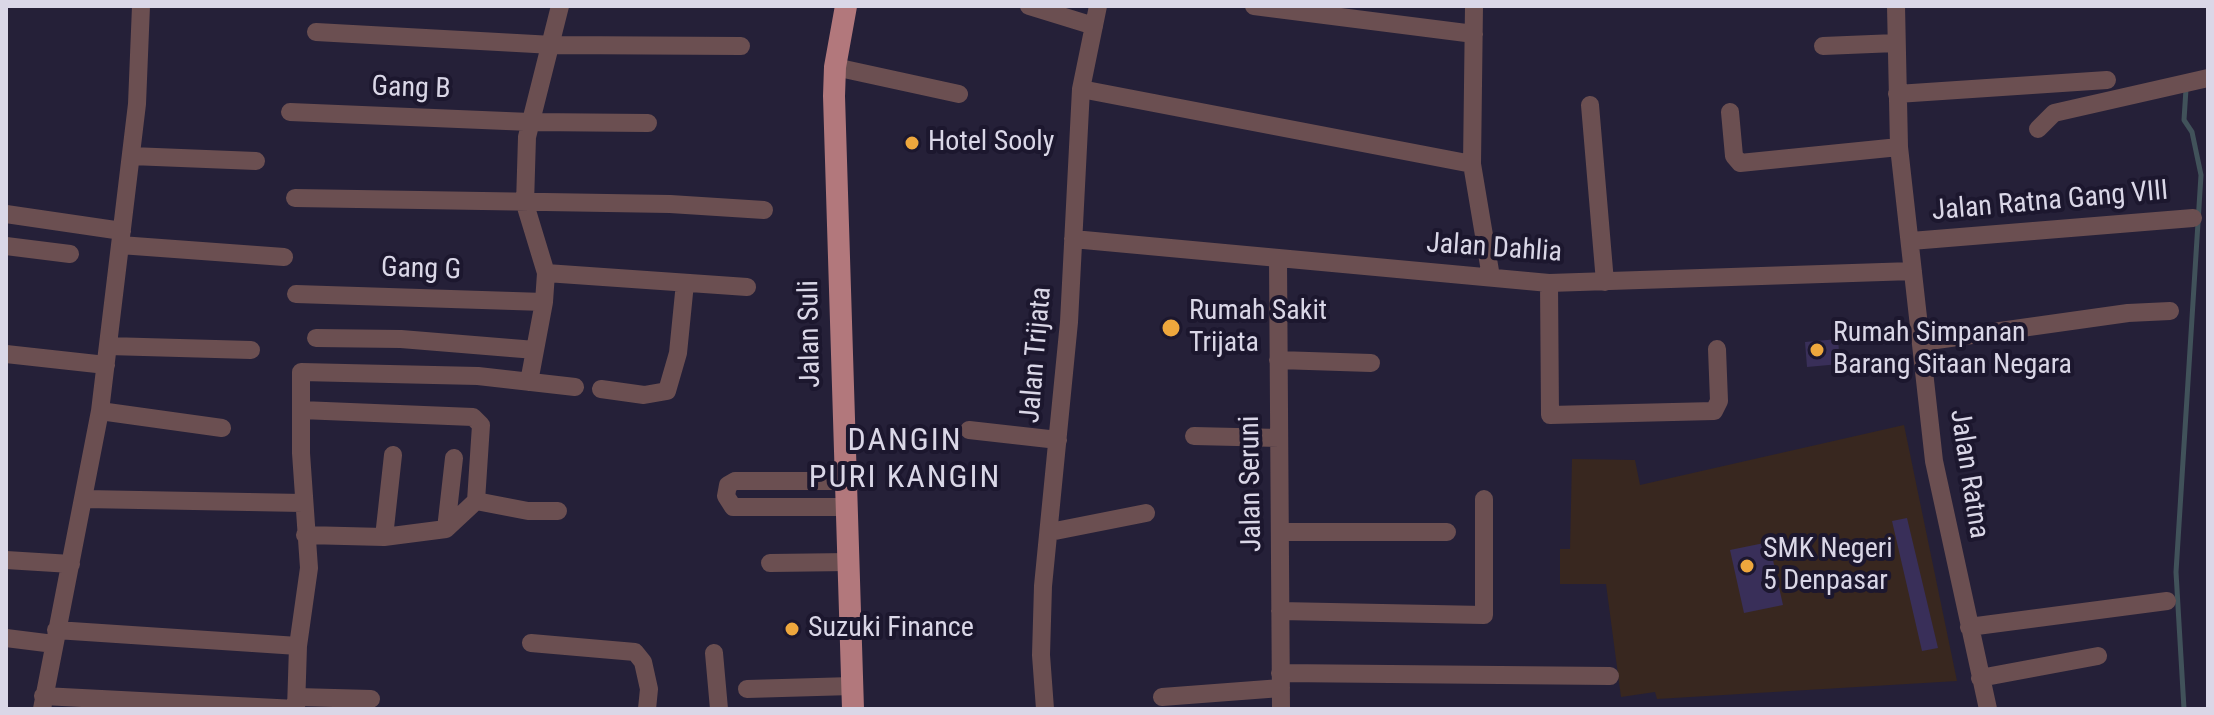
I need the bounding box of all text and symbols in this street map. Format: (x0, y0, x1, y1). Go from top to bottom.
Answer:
street label: Gang B (371, 71, 451, 107)
place label: Hotel Sooly (928, 126, 1054, 160)
marker: Hotel Sooly (903, 134, 921, 152)
street label: Jalan Ratna Gang VIII (1930, 175, 2170, 229)
street label: Jalan Dahlia (1425, 227, 1563, 271)
street label: Gang G (380, 252, 462, 288)
street label: Jalan Suli (793, 280, 829, 388)
street label: Jalan Trijata (1014, 285, 1060, 425)
place label: Rumah Sakit Trijata (1189, 295, 1327, 361)
marker: Rumah Sakit Trijata (1160, 317, 1182, 339)
place label: Rumah Simpanan Barang Sitaan Negara (1833, 317, 2072, 383)
marker: Rumah Simpanan Barang Sitaan Negara (1808, 341, 1826, 359)
street label: Jalan Ratna (1941, 407, 1995, 541)
street label: Jalan Seruni (1234, 415, 1270, 553)
district label: DANGIN PURI KANGIN (809, 423, 1001, 498)
place label: SMK Negeri 5 Denpasar (1763, 533, 1893, 599)
marker: SMK Negeri 5 Denpasar (1738, 557, 1756, 575)
place label: Suzuki Finance (808, 612, 974, 646)
marker: Suzuki Finance (783, 620, 801, 638)

